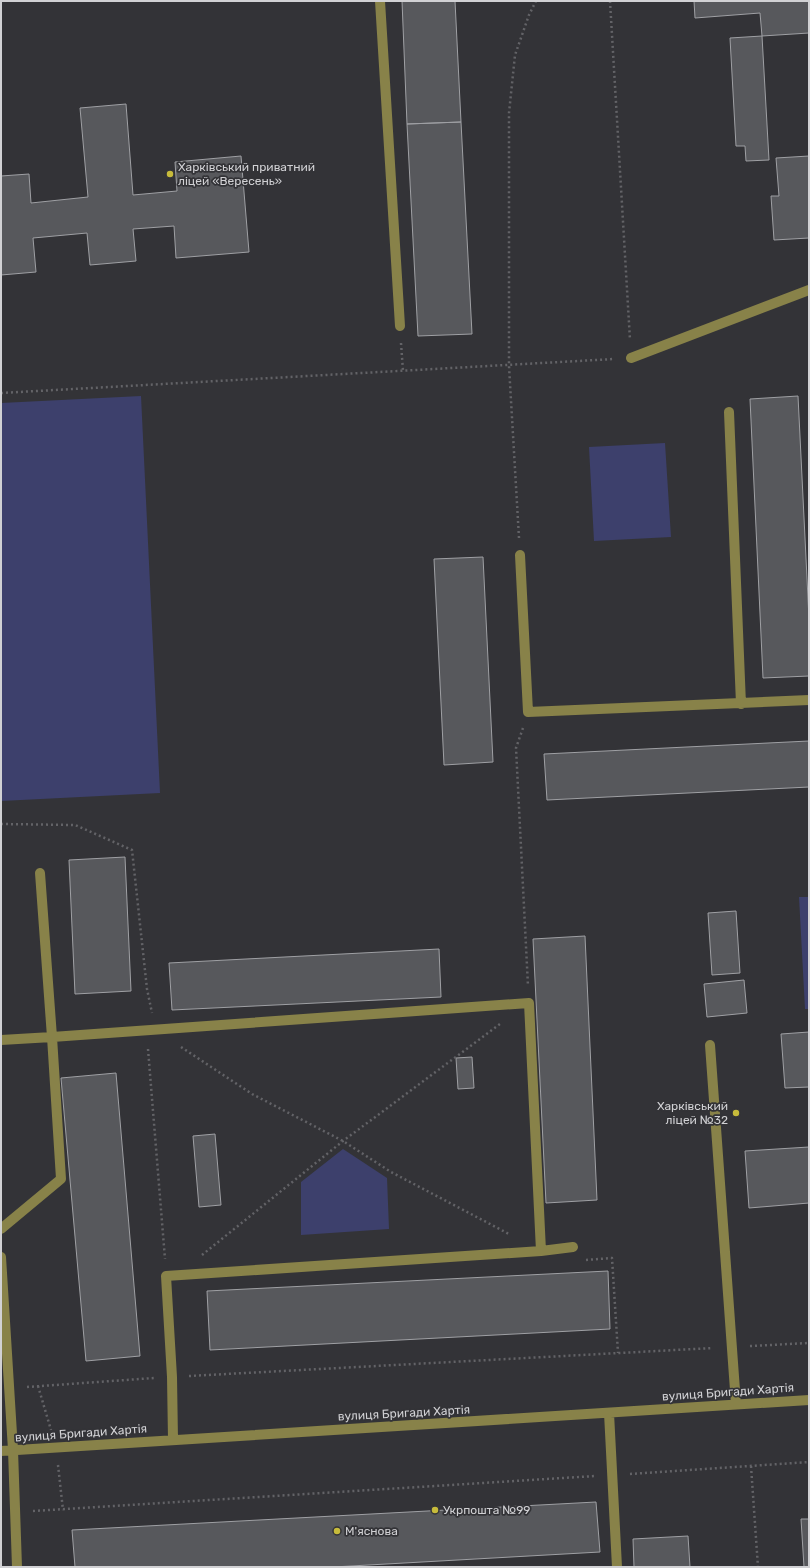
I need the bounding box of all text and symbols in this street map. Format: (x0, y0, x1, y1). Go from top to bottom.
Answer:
place label: Харківський приватний ліцей «Вересень» (178, 160, 315, 188)
marker: Харківський приватний ліцей «Вересень» (165, 169, 175, 179)
place label: Харківський ліцей №32 (657, 1099, 728, 1127)
marker: Харківський ліцей №32 (731, 1108, 741, 1118)
street label: вулиця Бригади Хартія (661, 1380, 795, 1404)
street label: вулиця Бригади Хартія (338, 1403, 470, 1423)
street label: вулиця Бригади Хартія (14, 1421, 148, 1445)
place label: Укрпошта №99 (443, 1503, 530, 1517)
marker: Укрпошта №99 (430, 1505, 440, 1515)
place label: М'яснова (345, 1524, 398, 1538)
marker: М'яснова (332, 1526, 342, 1536)

